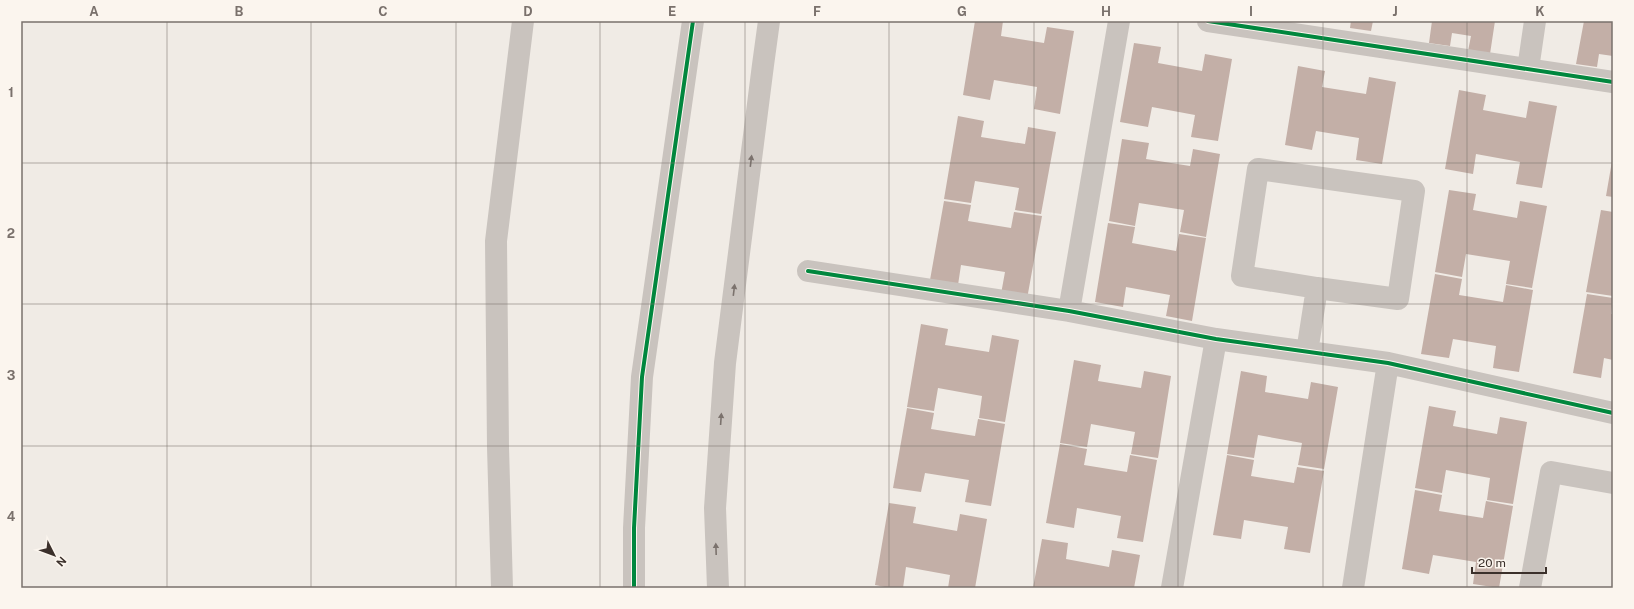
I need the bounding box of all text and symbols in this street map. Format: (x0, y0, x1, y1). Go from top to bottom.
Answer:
text: A (89, 4, 99, 19)
text: B (235, 4, 244, 19)
text: C (378, 4, 388, 19)
text: D (523, 4, 533, 19)
text: E (668, 4, 676, 19)
text: F (813, 4, 821, 19)
text: G (957, 4, 967, 19)
text: H (1101, 4, 1111, 19)
text: I (1249, 4, 1253, 19)
text: J (1392, 4, 1398, 19)
text: K (1535, 4, 1545, 19)
text: 1 (8, 85, 14, 100)
one-way arrow (747, 155, 754, 167)
text: 2 (7, 226, 15, 241)
one-way arrow (731, 284, 738, 296)
text: 3 (7, 368, 16, 383)
one-way arrow (718, 413, 725, 425)
text: 4 (7, 509, 16, 524)
north arrow (34, 535, 74, 575)
one-way arrow (713, 543, 720, 555)
scale bar (1472, 549, 1546, 575)
text: N (54, 554, 69, 569)
text: 20 m (1478, 556, 1506, 570)

